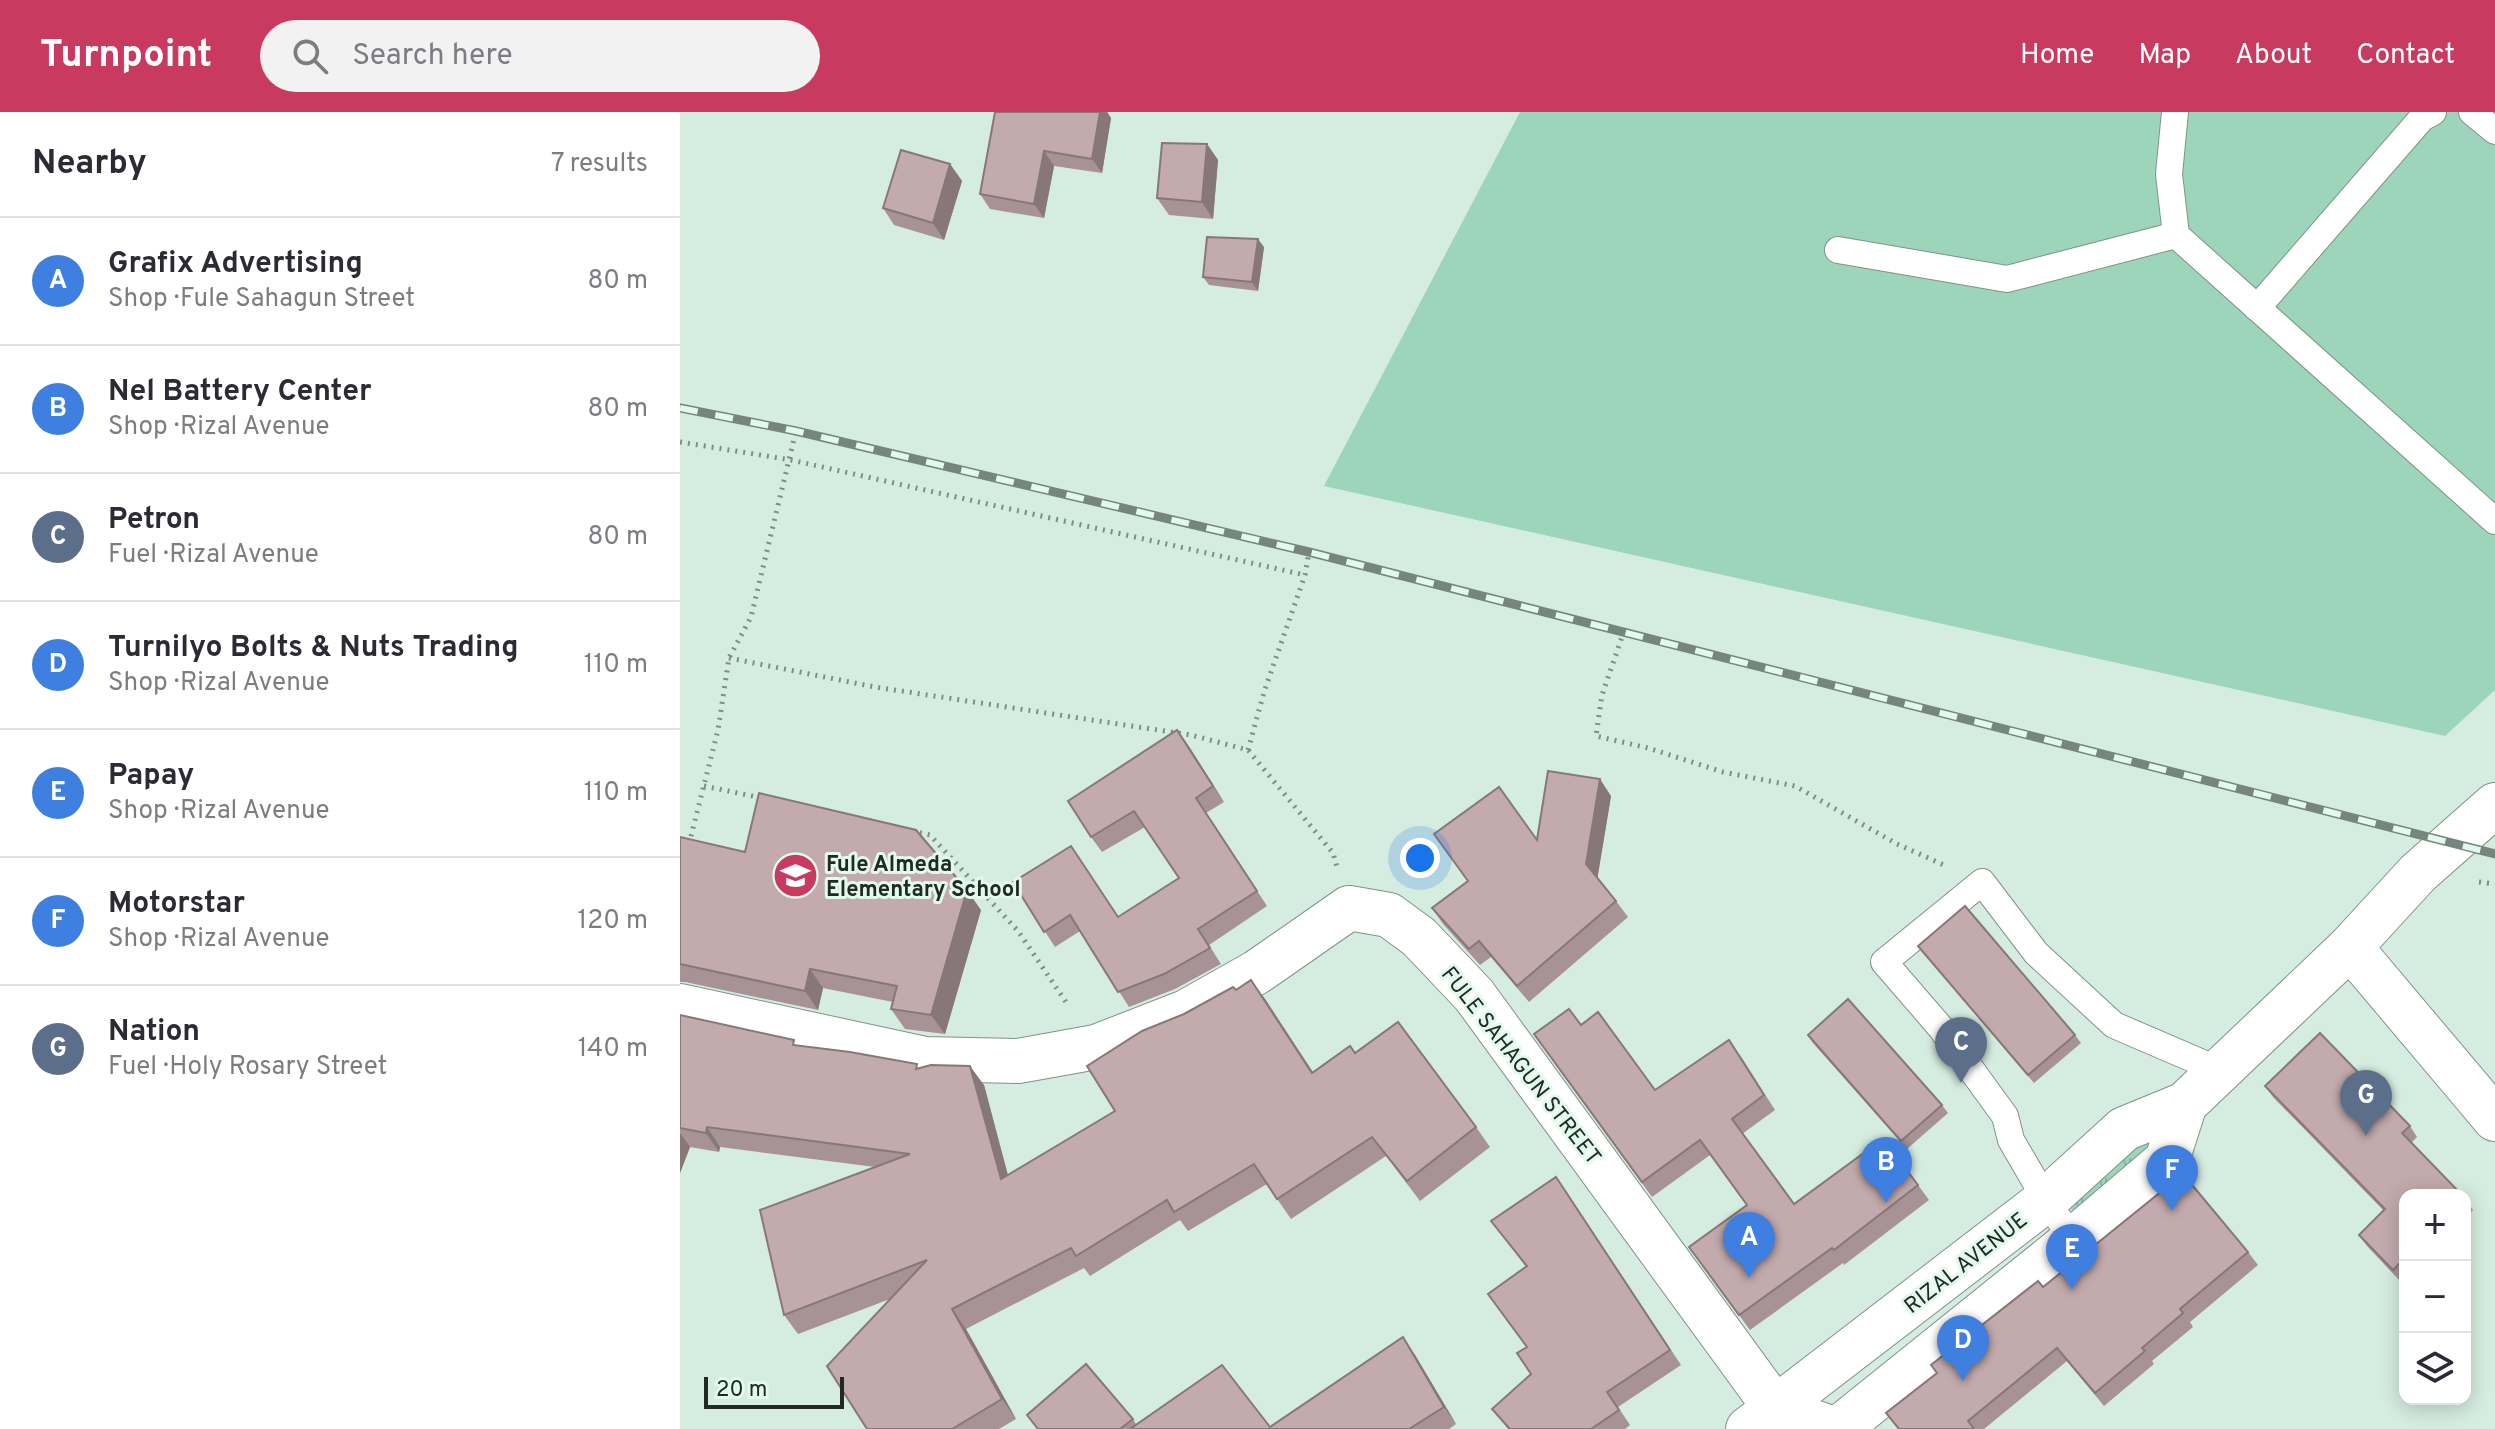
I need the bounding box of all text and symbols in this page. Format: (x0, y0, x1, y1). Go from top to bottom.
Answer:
search box (260, 20, 820, 92)
text: Turnpoint (40, 32, 212, 81)
icon: search (288, 34, 332, 78)
text: Search here (352, 38, 513, 75)
text: Home (2020, 38, 2094, 74)
text: Map (2138, 38, 2191, 74)
text: About (2235, 38, 2312, 74)
text: Contact (2356, 38, 2455, 74)
text: Nearby (32, 143, 147, 186)
text: 7 results (551, 148, 648, 181)
text: Grafix Advertising (108, 246, 363, 283)
text: A (49, 265, 67, 298)
text: 80 m (588, 265, 648, 298)
text: Shop · Fule Sahagun Street (108, 283, 415, 316)
text: Nel Battery Center (108, 374, 372, 411)
text: B (49, 393, 67, 426)
text: 80 m (588, 393, 648, 426)
text: Shop · Rizal Avenue (108, 411, 329, 444)
text: Petron (108, 502, 200, 539)
text: C (50, 521, 66, 554)
text: 80 m (588, 521, 648, 554)
text: Fuel · Rizal Avenue (108, 539, 319, 572)
text: Turnilyo Bolts & Nuts Trading (108, 630, 519, 667)
text: D (49, 649, 67, 682)
text: 110 m (584, 649, 648, 682)
text: Shop · Rizal Avenue (108, 667, 329, 700)
text: Papay (108, 758, 194, 795)
text: E (50, 777, 66, 810)
text: 110 m (584, 777, 648, 810)
text: Shop · Rizal Avenue (108, 795, 329, 828)
your location (1400, 838, 1440, 878)
school or university icon: Fule Almeda Elementary School (771, 852, 819, 900)
place label: Fule Almeda Elementary School (826, 852, 1021, 904)
text: Motorstar (108, 886, 245, 923)
text: F (51, 905, 65, 938)
text: 120 m (578, 905, 648, 938)
text: Shop · Rizal Avenue (108, 923, 329, 956)
street label: FULE SAHAGUN STREET (1434, 962, 1606, 1171)
text: Nation (108, 1014, 200, 1051)
pin: C (1935, 1017, 1987, 1083)
text: G (49, 1033, 67, 1066)
text: 140 m (578, 1033, 648, 1066)
text: Fuel · Holy Rosary Street (108, 1051, 387, 1084)
pin: G (2340, 1070, 2392, 1136)
pin: B (1860, 1137, 1912, 1203)
pin: F (2146, 1145, 2198, 1211)
map controls (2399, 1189, 2471, 1405)
button: + (2399, 1189, 2471, 1261)
street label: RIZAL AVENUE (1900, 1207, 2034, 1320)
pin: A (1723, 1212, 1775, 1278)
pin: E (2046, 1224, 2098, 1290)
button: − (2399, 1261, 2471, 1333)
pin: D (1937, 1315, 1989, 1381)
button: layers (2399, 1333, 2471, 1405)
scale bar (704, 1373, 844, 1409)
text: 20 m (716, 1377, 767, 1404)

